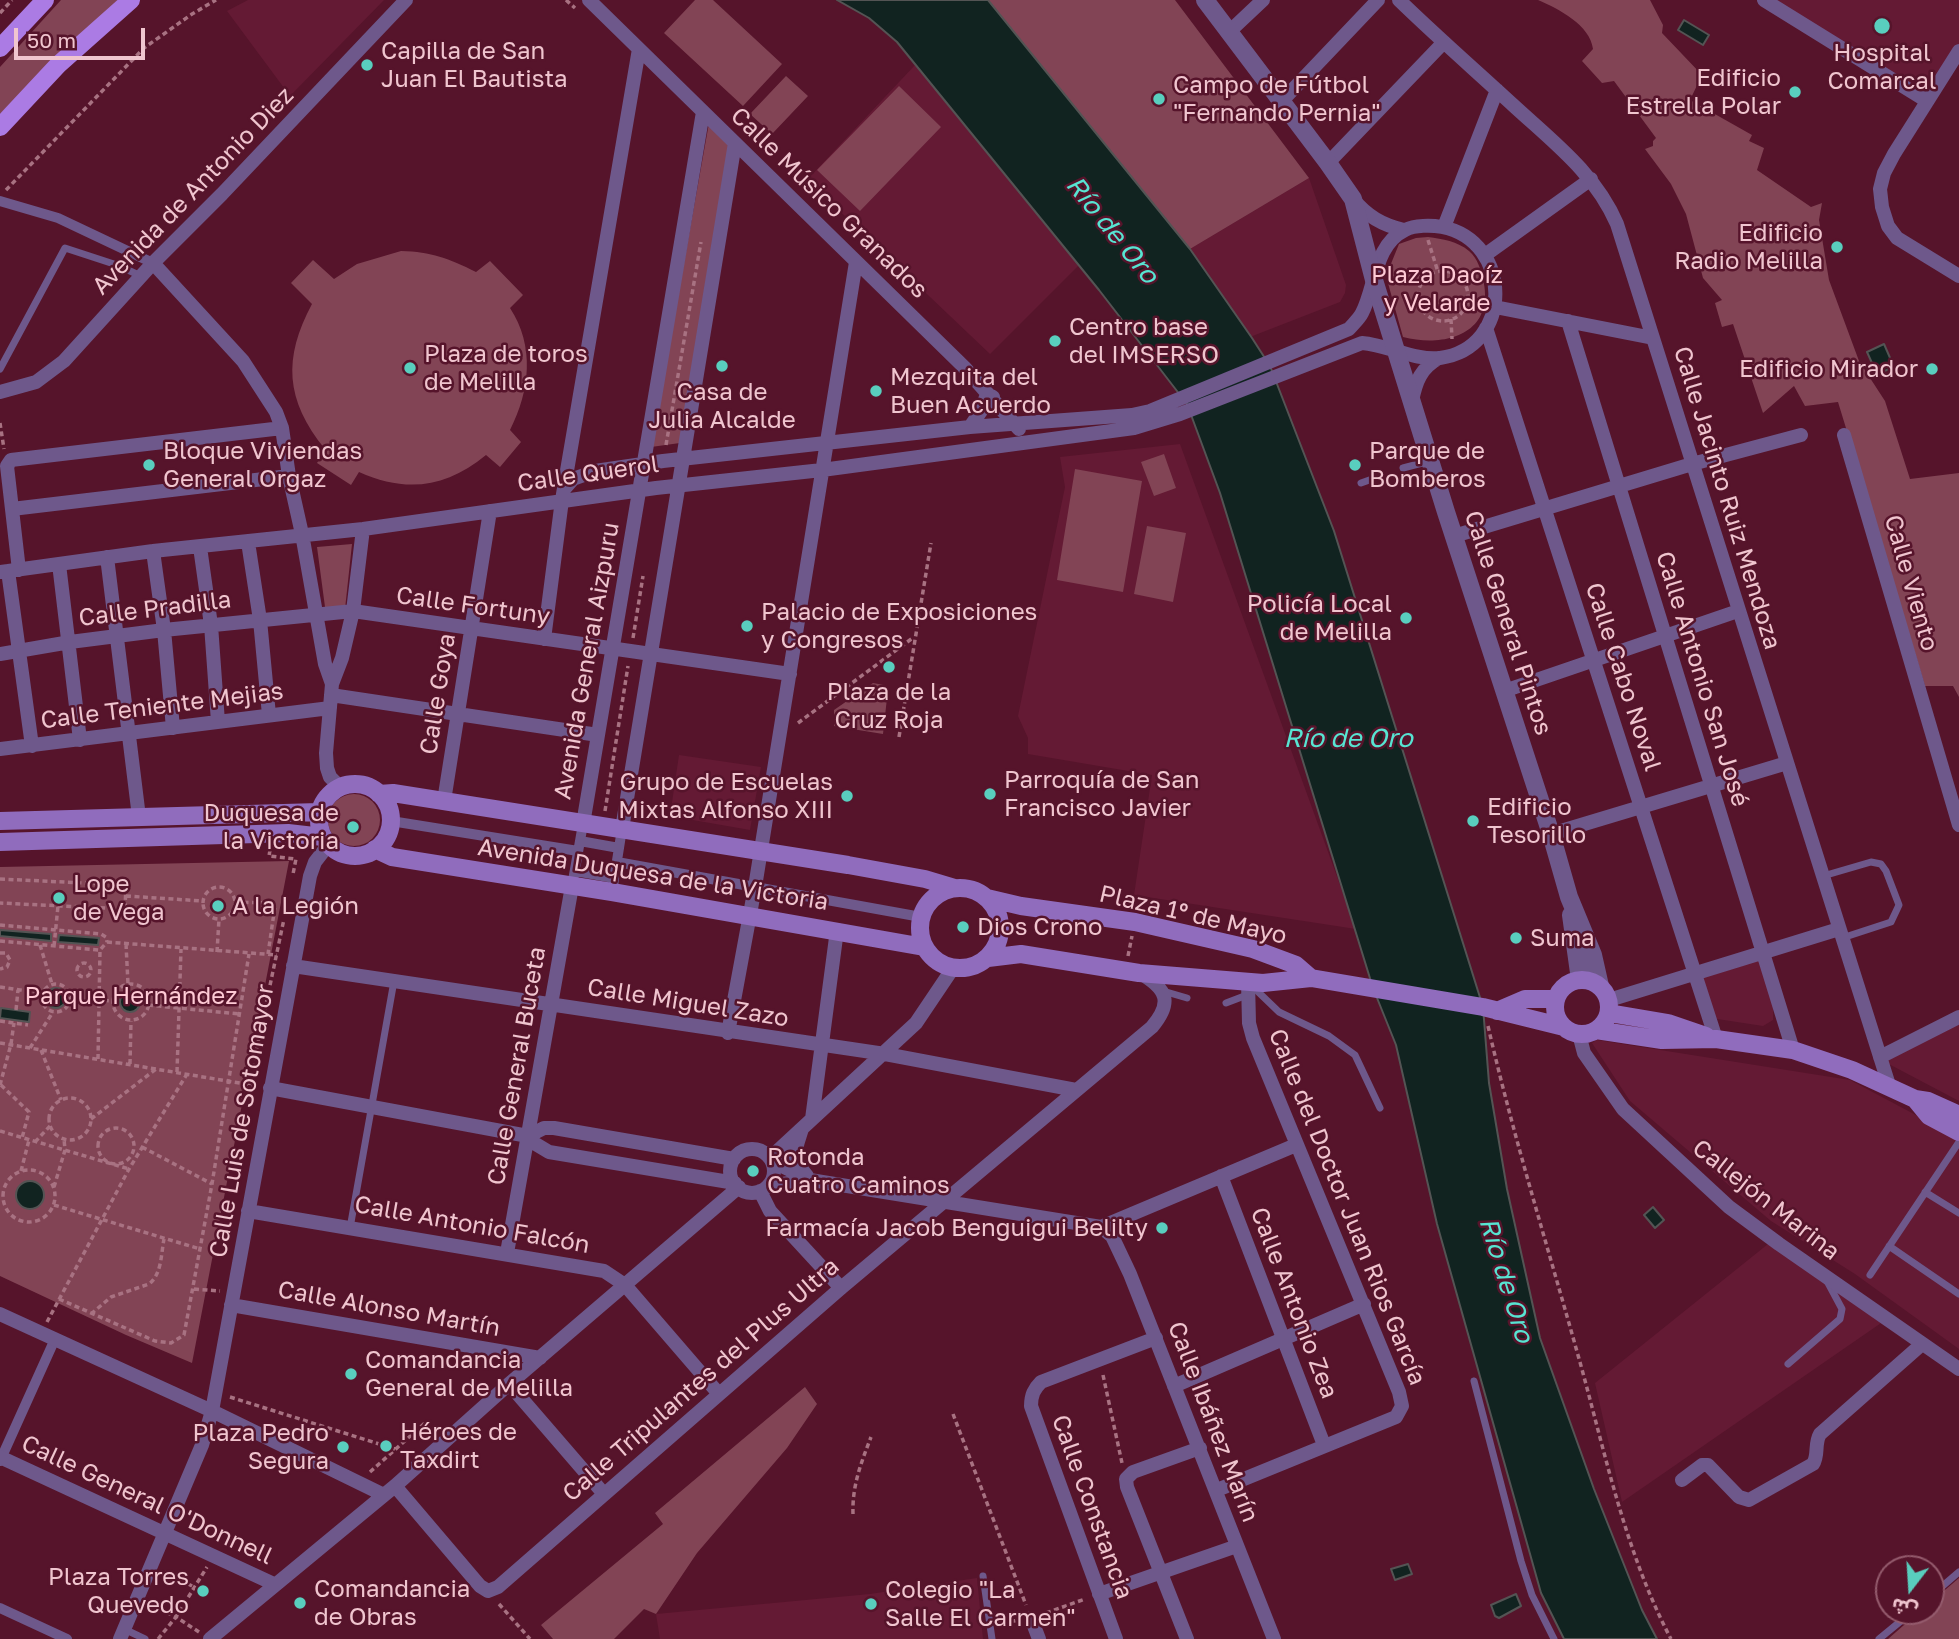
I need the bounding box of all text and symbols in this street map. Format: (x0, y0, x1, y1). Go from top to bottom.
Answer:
scale bar (18, 14, 149, 58)
marker: Hospital Comarcal (1872, 16, 1892, 36)
text: 50 m (27, 27, 76, 53)
place label: Capilla de San Juan El Bautista (381, 37, 568, 93)
place label: Hospital Comarcal (1828, 39, 1936, 95)
marker: Capilla de San Juan El Bautista (359, 57, 375, 73)
place label: Edificio Estrella Polar (1626, 64, 1781, 120)
place label: Campo de Fútbol "Fernando Pernia" (1173, 71, 1381, 127)
street label: Avenida de Antonio Diez (86, 81, 300, 301)
marker: Edificio Estrella Polar (1787, 84, 1803, 100)
marker: Campo de Fútbol "Fernando Pernia" (1151, 91, 1167, 107)
street label: Calle Músico Granados (725, 101, 933, 305)
water label: Río de Oro (1059, 170, 1165, 290)
place label: Edificio Radio Melilla (1674, 219, 1823, 275)
marker: Edificio Radio Melilla (1829, 239, 1845, 255)
park label: Plaza Daoíz y Velarde (1371, 261, 1503, 317)
place label: Centro base del IMSERSO (1069, 313, 1219, 369)
marker: Centro base del IMSERSO (1047, 333, 1063, 349)
place label: Plaza de toros de Melilla (424, 340, 588, 396)
street label: Calle Jacinto Ruiz Mendoza (1667, 343, 1787, 653)
place label: Edificio Mirador (1739, 355, 1918, 383)
marker: Casa de Julia Alcalde (714, 358, 730, 374)
marker: Plaza de toros de Melilla (402, 360, 418, 376)
marker: Edificio Mirador (1924, 361, 1940, 377)
place label: Mezquita del Buen Acuerdo (890, 363, 1051, 419)
place label: Casa de Julia Alcalde (648, 378, 796, 434)
marker: Mezquita del Buen Acuerdo (868, 383, 884, 399)
place label: Bloque Viviendas General Orgaz (163, 437, 362, 493)
place label: Parque de Bomberos (1369, 437, 1486, 493)
street label: Calle Querol (516, 450, 660, 498)
marker: Bloque Viviendas General Orgaz (141, 457, 157, 473)
marker: Parque de Bomberos (1347, 457, 1363, 473)
street label: Calle General Pintos (1458, 507, 1558, 739)
street label: Calle Viento (1878, 512, 1944, 654)
street label: Avenida General Aizpuru (548, 520, 626, 802)
street label: Calle Antonio San José (1649, 548, 1755, 810)
street label: Calle Cabo Noval (1579, 579, 1667, 775)
street label: Calle Fortuny (394, 581, 552, 631)
street label: Calle Pradilla (77, 585, 233, 633)
place label: Policía Local de Melilla (1247, 590, 1392, 646)
place label: Palacio de Exposiciones y Congresos (761, 598, 1037, 654)
marker: Policía Local de Melilla (1398, 610, 1414, 626)
marker: Palacio de Exposiciones y Congresos (739, 618, 755, 634)
street label: Calle Goya (414, 631, 462, 757)
marker: Plaza de la Cruz Roja (881, 659, 897, 675)
street label: Calle Teniente Mejias (39, 677, 285, 735)
place label: Plaza de la Cruz Roja (827, 678, 951, 734)
water label: Río de Oro (1283, 723, 1413, 755)
place label: Parroquía de San Francisco Javier (1004, 766, 1200, 822)
place label: Grupo de Escuelas Mixtas Alfonso XIII (618, 768, 833, 824)
marker: Parroquía de San Francisco Javier (982, 786, 998, 802)
marker: Grupo de Escuelas Mixtas Alfonso XIII (839, 788, 855, 804)
place label: Edificio Tesorillo (1487, 793, 1586, 849)
place label: Duquesa de la Victoria (204, 799, 339, 855)
marker: Edificio Tesorillo (1465, 813, 1481, 829)
marker: Duquesa de la Victoria (345, 819, 361, 835)
street label: Avenida Duquesa de la Victoria (476, 833, 830, 917)
place label: Lope de Vega (73, 870, 165, 926)
street label: Plaza 1º de Mayo (1097, 879, 1289, 951)
marker: Lope de Vega (51, 890, 67, 906)
place label: A la Legión (232, 892, 359, 920)
marker: A la Legión (210, 898, 226, 914)
place label: Dios Crono (977, 913, 1102, 941)
marker: Dios Crono (955, 919, 971, 935)
place label: Suma (1530, 924, 1595, 952)
marker: Suma (1508, 930, 1524, 946)
street label: Calle General Buceta (482, 945, 552, 1187)
street label: Calle Miguel Zazo (585, 973, 791, 1033)
park label: Parque Hernández (25, 982, 237, 1010)
street label: Calle Luis de Sotomayor (204, 982, 280, 1260)
street label: Calle del Doctor Juan Rios García (1262, 1025, 1432, 1389)
street label: Callejón Marina (1687, 1134, 1845, 1266)
place label: Rotonda Cuatro Caminos (767, 1143, 950, 1199)
marker: Rotonda Cuatro Caminos (745, 1163, 761, 1179)
street label: Calle Antonio Falcón (352, 1190, 592, 1260)
street label: Calle Antonio Zea (1244, 1203, 1344, 1403)
place label: Farmacía Jacob Benguigui Belilty (765, 1214, 1148, 1242)
water label: Río de Oro (1472, 1214, 1540, 1346)
marker: Farmacía Jacob Benguigui Belilty (1154, 1220, 1170, 1236)
street label: Calle Tripulantes del Plus Ultra (557, 1252, 845, 1508)
street label: Calle Alonso Martín (276, 1275, 502, 1343)
street label: Calle Ibáñez Marín (1161, 1318, 1265, 1526)
place label: Comandancia General de Melilla (365, 1346, 573, 1402)
marker: Comandancia General de Melilla (343, 1366, 359, 1382)
street label: Calle Constancia (1045, 1411, 1139, 1603)
place label: Héroes de Taxdirt (400, 1418, 517, 1474)
place label: Plaza Pedro Segura (193, 1419, 329, 1475)
street label: Calle General O'Donnell (17, 1429, 277, 1571)
marker: Héroes de Taxdirt (378, 1438, 394, 1454)
marker: Plaza Pedro Segura (335, 1439, 351, 1455)
north arrow (1875, 1555, 1945, 1625)
place label: Plaza Torres Quevedo (48, 1563, 189, 1619)
place label: Comandancia de Obras (314, 1575, 470, 1631)
place label: Colegio "La Salle El Carmen" (885, 1576, 1076, 1632)
marker: Plaza Torres Quevedo (195, 1583, 211, 1599)
text: ش (1888, 1594, 1920, 1623)
marker: Comandancia de Obras (292, 1595, 308, 1611)
marker: Colegio "La Salle El Carmen" (863, 1596, 879, 1612)

